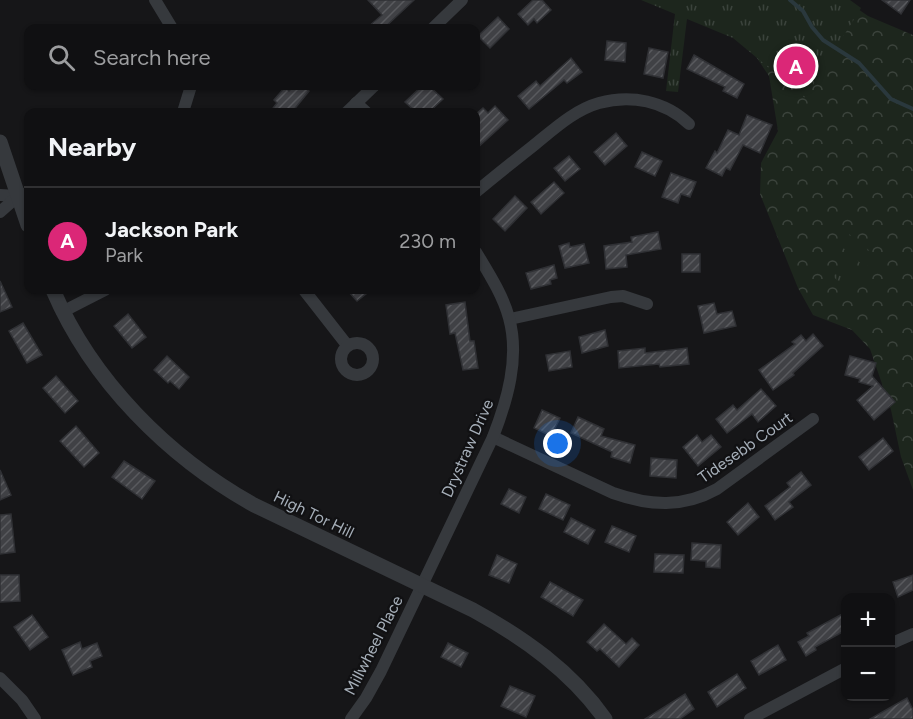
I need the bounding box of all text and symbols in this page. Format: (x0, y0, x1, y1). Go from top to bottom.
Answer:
search box (24, 24, 480, 90)
icon: search (45, 41, 78, 74)
text: Search here (93, 44, 211, 71)
pin: A (776, 44, 816, 88)
text: Nearby (48, 131, 136, 163)
text: Jackson Park (105, 216, 238, 243)
text: A (60, 229, 75, 253)
text: 230 m (399, 229, 456, 253)
text: Park (105, 243, 143, 267)
street label: Drystraw Drive (437, 396, 498, 500)
street label: Tidesebb Court (694, 408, 796, 487)
your location (543, 429, 572, 458)
street label: High Tor Hill (270, 487, 357, 542)
street label: Millwheel Place (340, 592, 407, 698)
map controls (841, 593, 895, 701)
button: + (841, 593, 895, 647)
button: − (841, 647, 895, 701)

